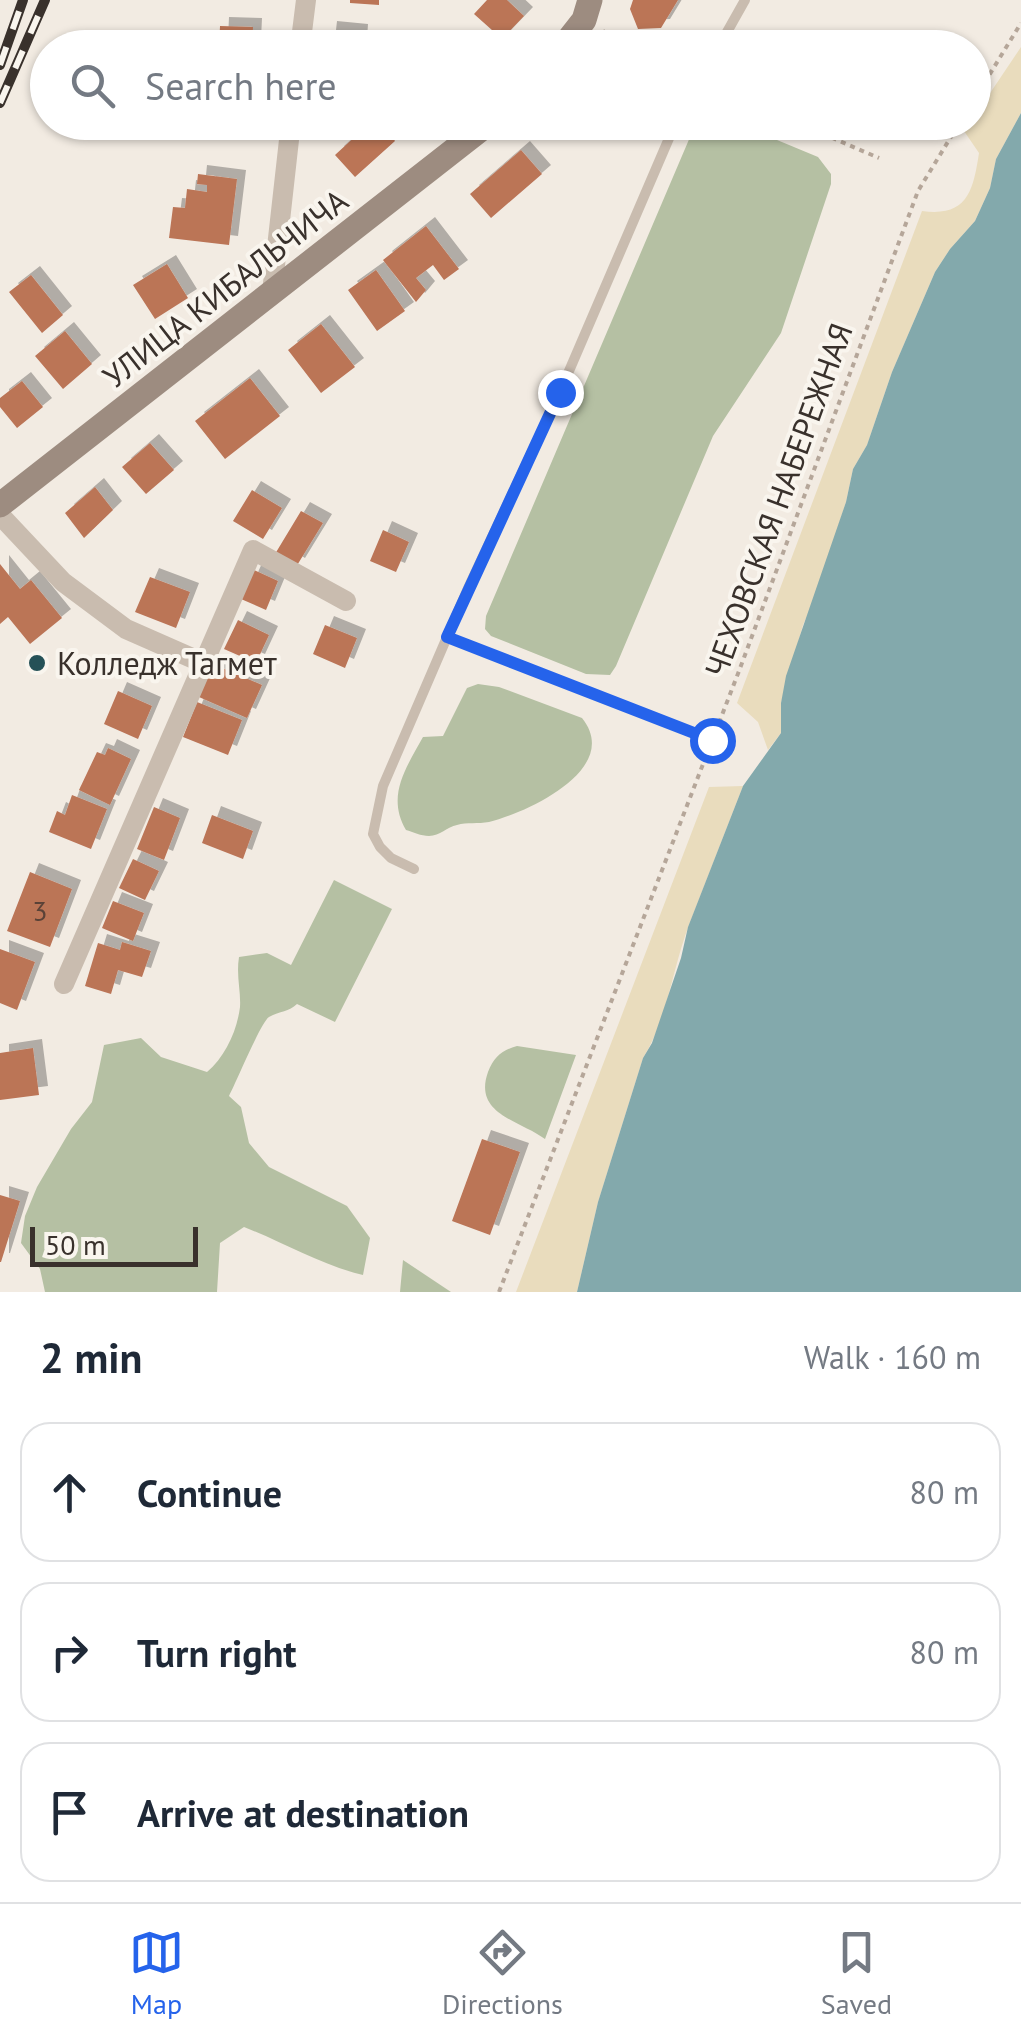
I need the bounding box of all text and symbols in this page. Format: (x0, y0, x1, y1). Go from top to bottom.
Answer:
search box (30, 30, 991, 140)
icon: search (65, 58, 120, 113)
text: Search here (145, 61, 337, 110)
street label: УЛИЦА КИБАЛЬЧИЧА (94, 179, 356, 397)
street label: ЧЕХОВСКАЯ НАБЕРЕЖНАЯ (694, 317, 862, 683)
route end (538, 370, 584, 416)
place label: Колледж Тагмет (57, 642, 277, 684)
marker: Колледж Тагмет (26, 652, 48, 674)
route start (690, 718, 736, 764)
house number: 3 (32, 892, 48, 929)
scale bar (30, 1222, 198, 1266)
text: 50 m (45, 1226, 106, 1263)
text: 2 min (40, 1330, 142, 1385)
text: Walk · 160 m (804, 1336, 981, 1378)
icon: ahead (42, 1465, 97, 1520)
text: Continue (137, 1468, 282, 1517)
text: 80 m (910, 1471, 979, 1513)
icon: right (42, 1625, 97, 1680)
text: Turn right (137, 1628, 297, 1677)
text: 80 m (910, 1631, 979, 1673)
icon: arrive (42, 1785, 97, 1840)
text: Arrive at destination (137, 1788, 469, 1837)
tab: Map (129, 1925, 184, 2022)
tab: Directions (442, 1925, 563, 2022)
tab: Saved (821, 1925, 892, 2022)

